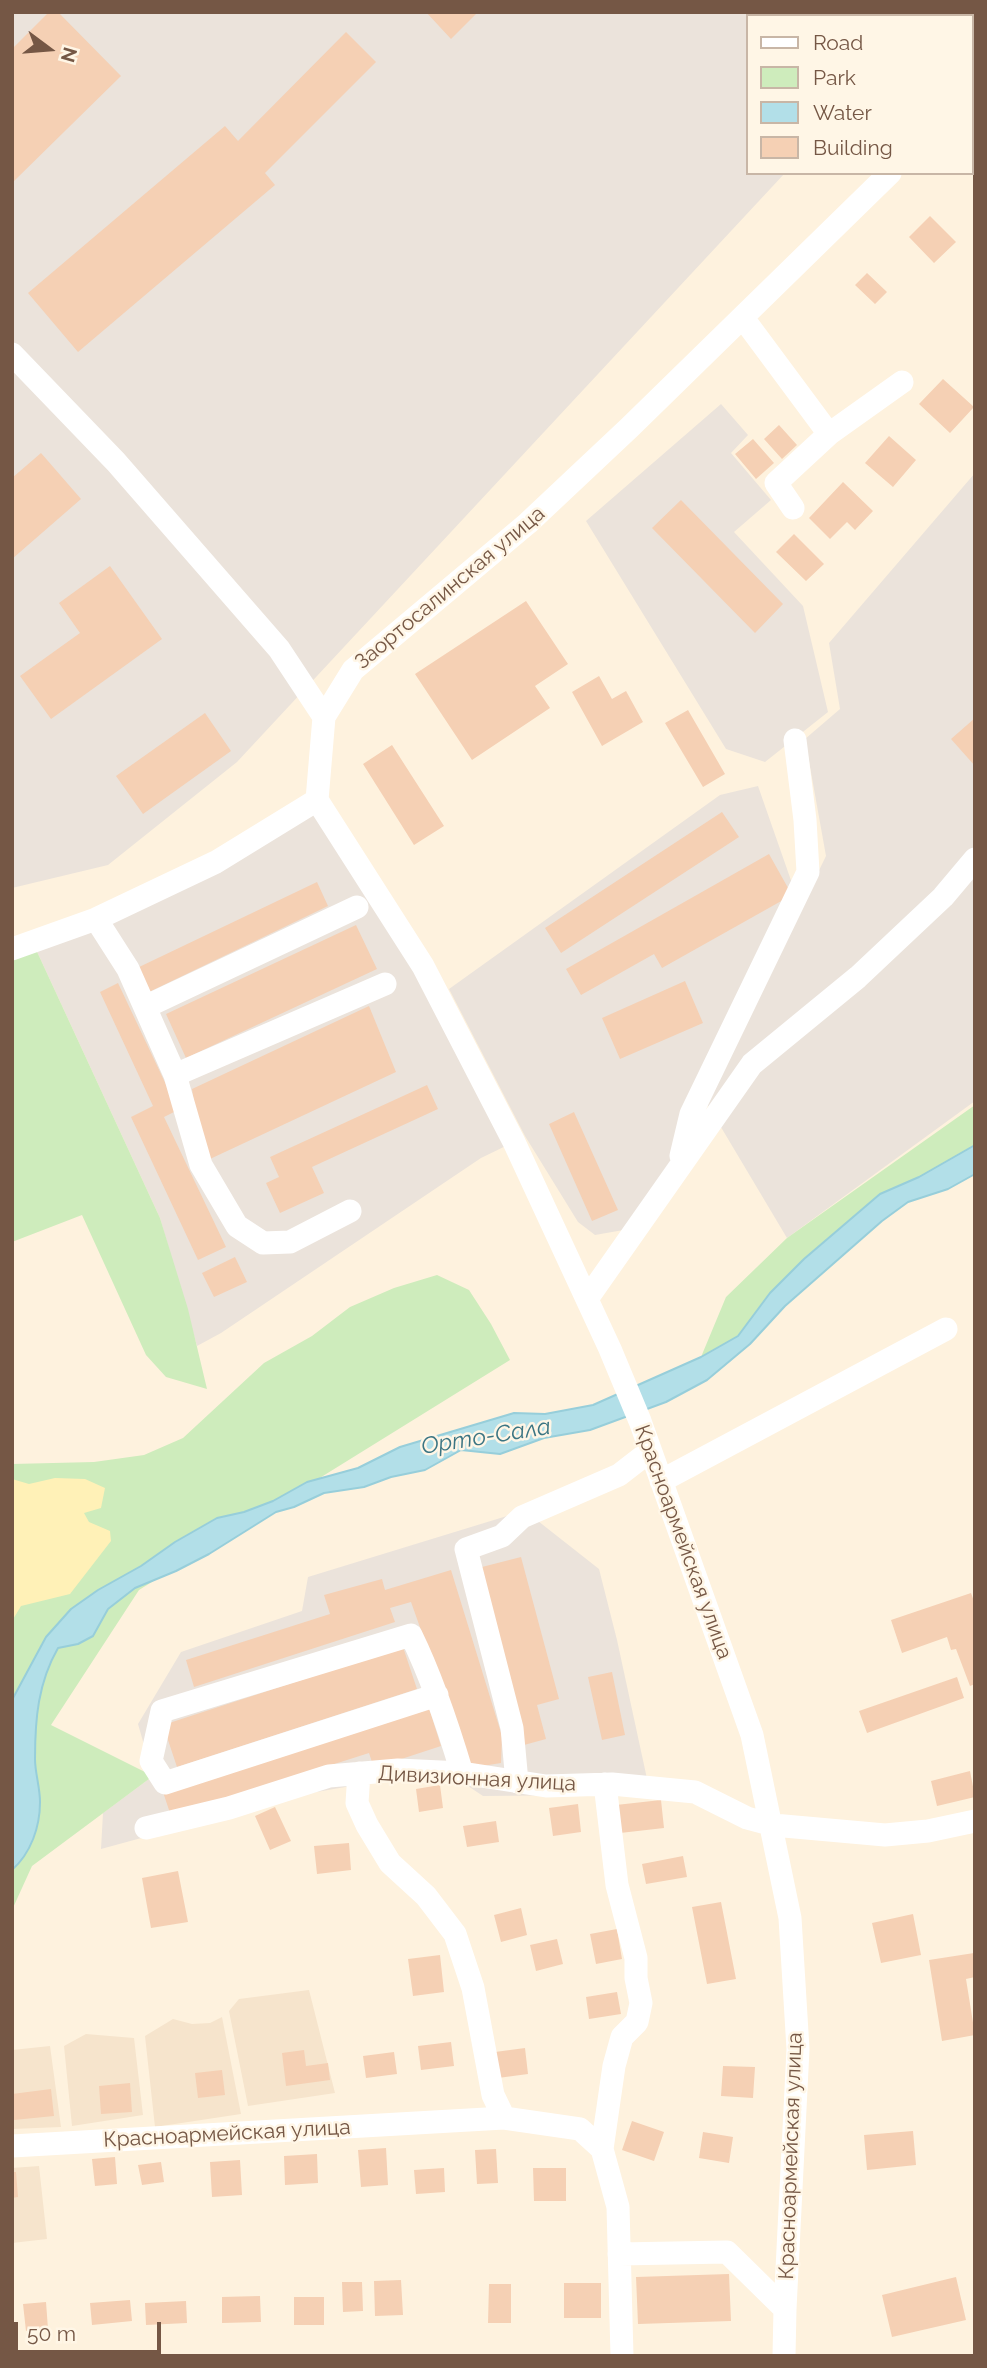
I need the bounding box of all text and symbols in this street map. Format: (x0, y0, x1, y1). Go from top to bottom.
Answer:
north arrow (14, 14, 84, 84)
legend (746, 14, 973, 175)
text: Road (813, 30, 863, 55)
text: N (57, 45, 82, 65)
text: Park (813, 65, 856, 90)
text: Water (813, 100, 872, 125)
text: Building (813, 135, 893, 160)
street label: Заортосалинская улица (350, 501, 550, 675)
water label: Орто-Сала (419, 1413, 553, 1461)
street label: Красноармейская улица (629, 1421, 737, 1663)
street label: Дивизионная улица (377, 1761, 577, 1797)
street label: Красноармейская улица (774, 2032, 808, 2280)
street label: Красноармейская улица (103, 2115, 351, 2153)
scale bar (18, 2308, 164, 2352)
text: 50 m (27, 2321, 76, 2346)

